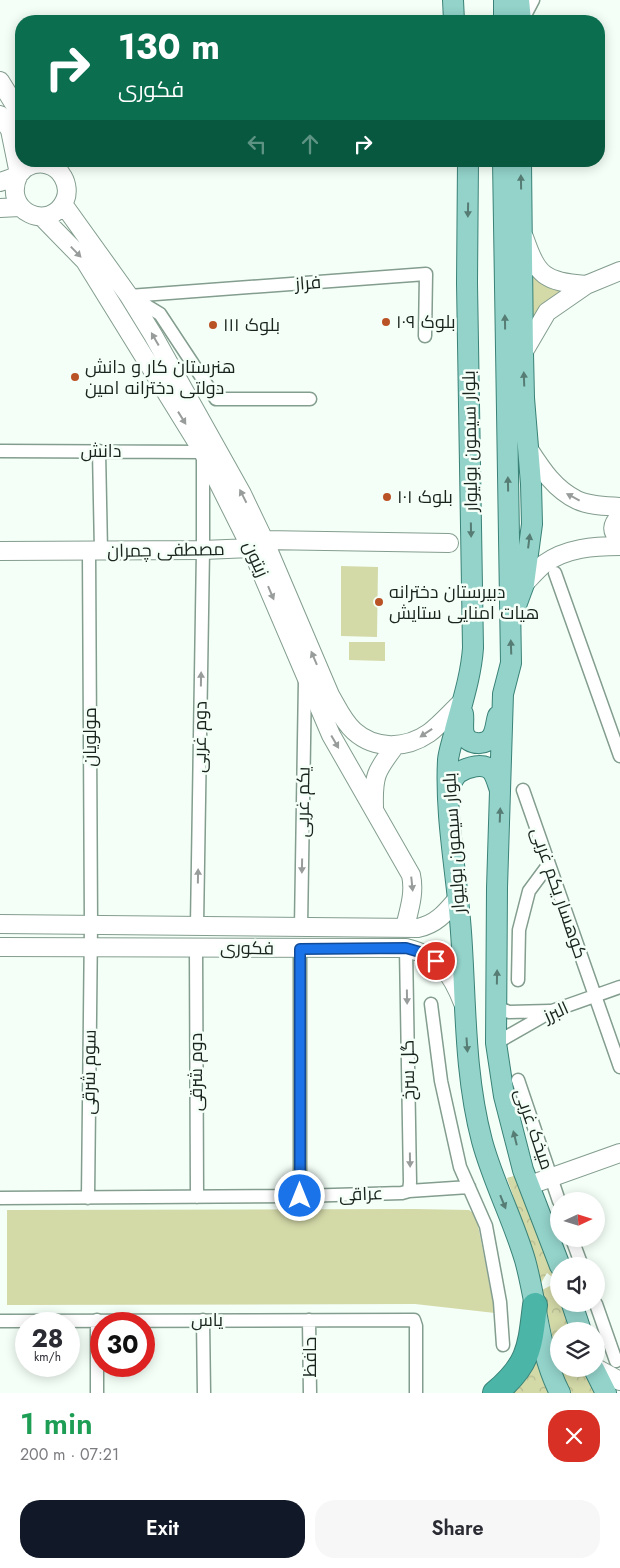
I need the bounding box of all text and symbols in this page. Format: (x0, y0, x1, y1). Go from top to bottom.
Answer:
text: 130 m (118, 22, 220, 72)
icon: right (35, 35, 100, 100)
text: فکوری (118, 73, 184, 105)
icon: left (243, 130, 271, 158)
icon: ahead (296, 130, 324, 158)
icon: right (349, 130, 377, 158)
one-way arrow (517, 174, 525, 190)
one-way arrow (464, 202, 472, 218)
one-way arrow (70, 245, 82, 257)
street label: فراز (293, 269, 322, 297)
place label: بلوک ۱۰۹ (396, 309, 456, 335)
place label: بلوک ۱۱۱ (223, 312, 280, 338)
one-way arrow (501, 314, 509, 330)
marker: بلوک ۱۰۹ (380, 316, 392, 328)
marker: بلوک ۱۱۱ (207, 319, 219, 331)
one-way arrow (151, 332, 160, 346)
place label: هنرستان کار و دانش دولتی دخترانه امین (85, 354, 236, 401)
street label: بلوار سیمون بولیوار (456, 370, 484, 513)
marker: هنرستان کار و دانش دولتی دخترانه امین (69, 371, 81, 383)
one-way arrow (519, 371, 527, 387)
one-way arrow (177, 411, 187, 425)
street label: دانش (81, 438, 121, 464)
one-way arrow (504, 476, 512, 492)
place label: بلوک ۱۰۱ (397, 484, 453, 510)
one-way arrow (239, 489, 247, 503)
marker: بلوک ۱۰۱ (381, 491, 393, 503)
one-way arrow (566, 493, 580, 501)
one-way arrow (467, 522, 475, 538)
one-way arrow (526, 533, 534, 549)
street label: مصطفی چمران (107, 536, 225, 564)
street label: زیتون (237, 537, 275, 581)
place label: دبیرستان دخترانه هیات امنایی ستایش (389, 579, 539, 626)
one-way arrow (267, 586, 275, 600)
marker: دبیرستان دخترانه هیات امنایی ستایش (373, 596, 385, 608)
one-way arrow (507, 638, 515, 654)
one-way arrow (310, 651, 318, 665)
one-way arrow (197, 670, 205, 686)
street label: دوم غربی (186, 701, 214, 773)
street label: مولویان (77, 707, 103, 767)
one-way arrow (419, 728, 433, 738)
one-way arrow (331, 734, 339, 749)
street label: یکم غربی (289, 766, 317, 838)
street label: بلوار سیمون بولیوار (436, 772, 472, 915)
one-way arrow (496, 807, 504, 823)
street label: کوهسار یکم غربی (524, 824, 594, 962)
one-way arrow (298, 858, 306, 874)
one-way arrow (194, 868, 202, 884)
one-way arrow (408, 876, 416, 892)
street label: فکوری (220, 935, 274, 961)
pin (415, 940, 457, 982)
icon: arrive (422, 947, 450, 975)
one-way arrow (493, 969, 501, 985)
one-way arrow (403, 989, 411, 1005)
street label: البرز (538, 995, 573, 1029)
street label: سوم شرقی (75, 1029, 103, 1115)
street label: دوم شرقی (183, 1033, 209, 1111)
one-way arrow (463, 1037, 471, 1053)
street label: گل سرخ (394, 1039, 422, 1101)
street label: میخک غربی (508, 1085, 560, 1173)
one-way arrow (510, 1130, 518, 1145)
one-way arrow (406, 1152, 414, 1168)
position arrow (273, 1169, 325, 1221)
street label: عراقی (338, 1180, 384, 1208)
north arrow (550, 1192, 605, 1248)
map controls (550, 1192, 605, 1377)
one-way arrow (500, 1195, 508, 1209)
button: sound (550, 1257, 605, 1312)
street label: یاس (191, 1307, 223, 1333)
speed limit sign: 30 (90, 1312, 155, 1377)
text: 28 (31, 1320, 64, 1356)
button: layers (550, 1322, 605, 1377)
street label: حافظ (297, 1337, 323, 1377)
text: km/h (34, 1348, 61, 1366)
text: 1 min (20, 1402, 93, 1445)
button: close (548, 1410, 600, 1462)
text: 200 m · 07:21 (20, 1443, 119, 1466)
button: Exit (20, 1500, 305, 1558)
button: Share (315, 1500, 600, 1558)

